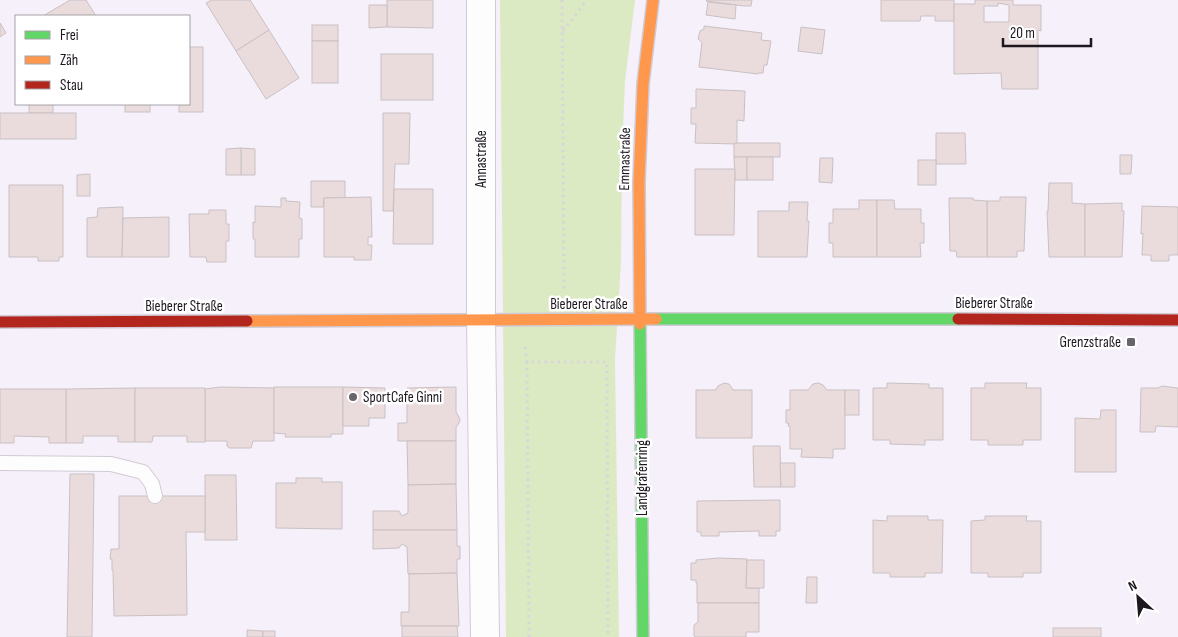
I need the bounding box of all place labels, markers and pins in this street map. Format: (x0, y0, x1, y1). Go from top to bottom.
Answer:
place label: Grenzstraße (1059, 333, 1121, 352)
marker: Grenzstraße (1125, 336, 1137, 348)
place label: SportCafe Ginni (363, 388, 442, 407)
marker: SportCafe Ginni (347, 391, 359, 403)

